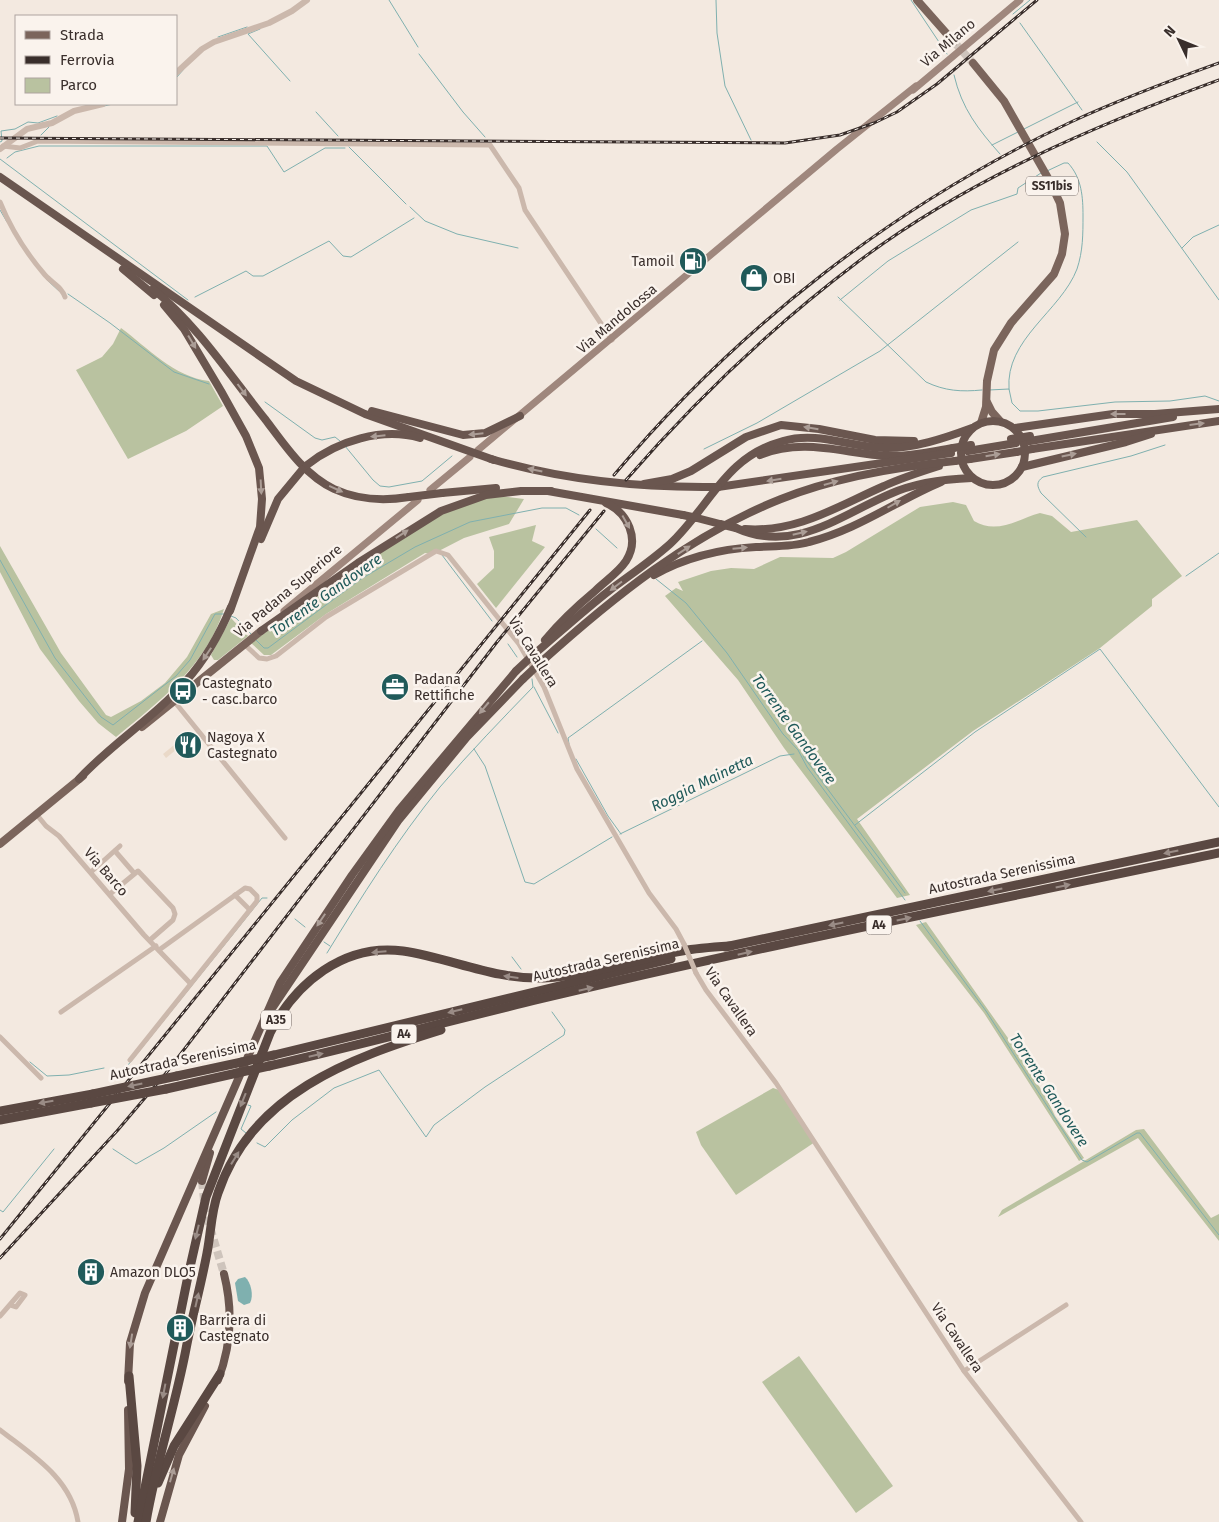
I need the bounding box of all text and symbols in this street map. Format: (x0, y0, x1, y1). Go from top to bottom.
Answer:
legend (15, 15, 178, 105)
street label: Via Milano (917, 15, 979, 71)
north arrow (1154, 15, 1204, 65)
text: N (1160, 22, 1179, 41)
text: Strada (60, 26, 104, 44)
text: Ferrovia (60, 51, 115, 69)
text: Parco (60, 76, 97, 94)
road number: SS11bis (1026, 177, 1078, 196)
fuel station icon: Tamoil (678, 246, 708, 276)
place label: Tamoil (632, 253, 674, 270)
shop icon: OBI (739, 263, 769, 293)
place label: OBI (773, 270, 795, 287)
street label: Via Mandolossa (574, 281, 660, 357)
one-way arrow (187, 336, 197, 349)
one-way arrow (237, 383, 248, 396)
one-way arrow (1110, 410, 1126, 418)
one-way arrow (1189, 420, 1205, 428)
one-way arrow (803, 423, 819, 431)
one-way arrow (467, 430, 483, 438)
one-way arrow (370, 432, 386, 440)
one-way arrow (986, 451, 1002, 459)
one-way arrow (1062, 451, 1077, 459)
one-way arrow (527, 466, 543, 474)
one-way arrow (766, 476, 782, 484)
one-way arrow (824, 479, 839, 487)
one-way arrow (258, 480, 266, 496)
one-way arrow (329, 485, 343, 493)
one-way arrow (888, 500, 901, 509)
one-way arrow (622, 516, 631, 529)
one-way arrow (793, 529, 808, 537)
one-way arrow (396, 530, 409, 539)
street label: Via Padana Superiore (231, 541, 345, 641)
one-way arrow (733, 544, 749, 552)
one-way arrow (677, 545, 690, 554)
water label: Torrente Gandovere (267, 550, 385, 640)
one-way arrow (610, 580, 623, 591)
street label: Via Cavallera (504, 613, 562, 691)
one-way arrow (202, 647, 212, 661)
water label: Torrente Gandovere (748, 670, 840, 788)
place label: Padana Rettifiche (414, 671, 475, 704)
office icon: Padana Rettifiche (380, 672, 410, 702)
place label: Castegnato - casc.barco (202, 675, 277, 708)
bus stop icon: Castegnato - casc.barco (168, 676, 198, 706)
one-way arrow (478, 701, 489, 714)
place label: Nagoya X Castegnato (207, 729, 277, 762)
restaurant icon: Nagoya X Castegnato (173, 730, 203, 760)
water label: Roggia Mainetta (648, 751, 756, 815)
street label: Via Barco (80, 844, 132, 900)
one-way arrow (1163, 849, 1179, 857)
street label: Autostrada Serenissima (927, 850, 1077, 898)
one-way arrow (1055, 882, 1070, 890)
one-way arrow (988, 886, 1003, 894)
one-way arrow (317, 913, 326, 927)
one-way arrow (896, 915, 911, 923)
road number: A4 (866, 916, 892, 934)
one-way arrow (829, 920, 844, 928)
street label: Autostrada Serenissima (531, 935, 681, 985)
one-way arrow (370, 948, 386, 956)
one-way arrow (737, 949, 752, 957)
street label: Via Cavallera (701, 964, 761, 1040)
one-way arrow (502, 973, 518, 981)
one-way arrow (579, 985, 594, 993)
one-way arrow (447, 1007, 462, 1015)
road number: A35 (261, 1010, 291, 1030)
road number: A4 (392, 1024, 416, 1044)
water label: Torrente Gandovere (1006, 1030, 1093, 1150)
street label: Autostrada Serenissima (108, 1036, 258, 1084)
one-way arrow (309, 1051, 324, 1059)
one-way arrow (127, 1081, 142, 1089)
one-way arrow (239, 1092, 246, 1107)
one-way arrow (38, 1098, 54, 1106)
one-way arrow (231, 1152, 240, 1165)
one-way arrow (193, 1224, 201, 1239)
building icon: Amazon DLO5 (76, 1257, 106, 1287)
place label: Amazon DLO5 (110, 1264, 196, 1281)
one-way arrow (193, 1293, 201, 1308)
street label: Via Cavallera (927, 1300, 987, 1376)
place label: Barriera di Castegnato (199, 1312, 269, 1345)
building icon: Barriera di Castegnato (165, 1313, 195, 1343)
one-way arrow (127, 1334, 135, 1350)
one-way arrow (160, 1383, 168, 1398)
one-way arrow (168, 1467, 176, 1482)

